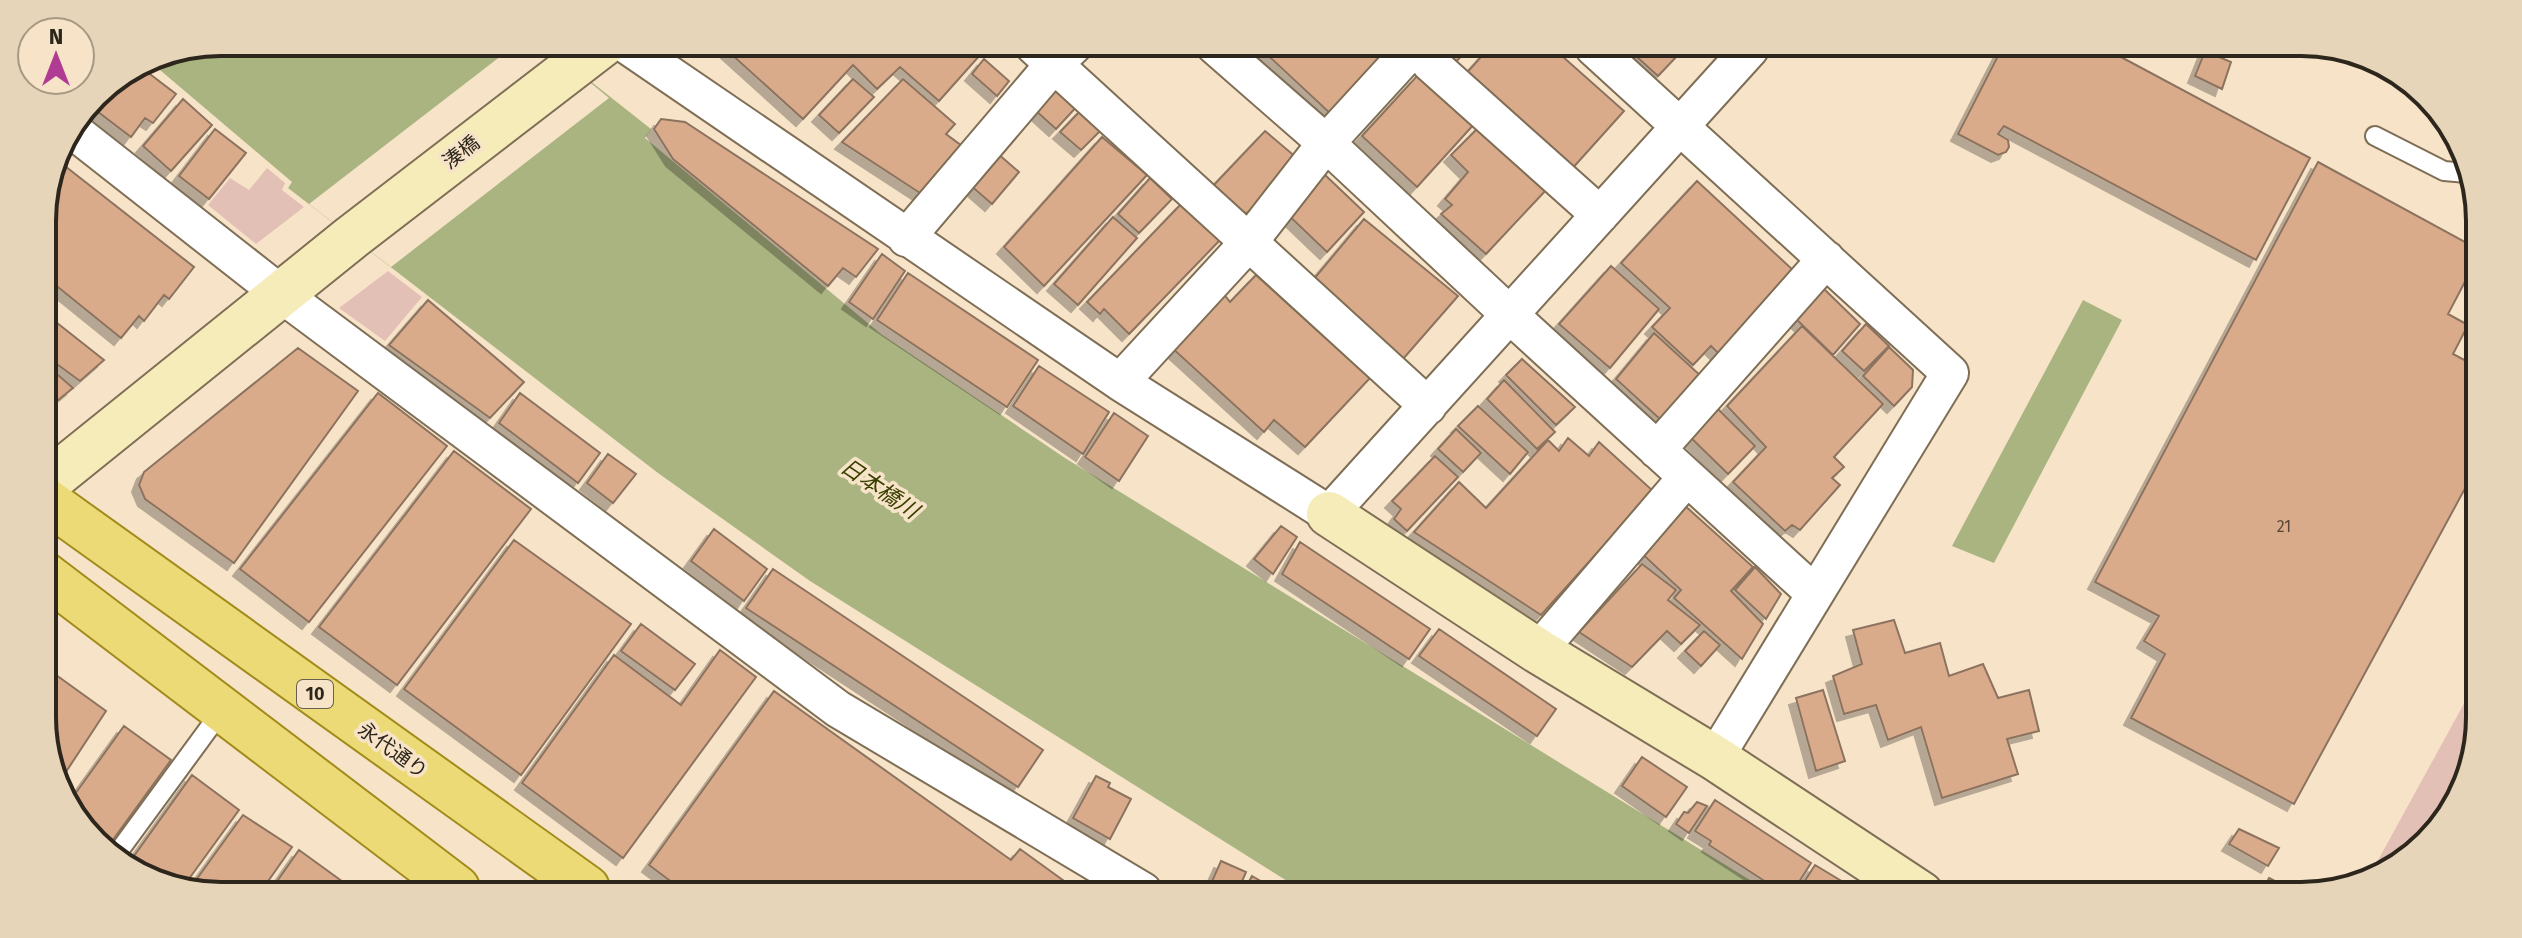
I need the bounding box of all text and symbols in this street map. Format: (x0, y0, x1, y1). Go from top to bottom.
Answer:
north arrow (16, 16, 96, 96)
text: N (49, 23, 63, 50)
street label: 湊橋 (438, 130, 484, 174)
water label: 日本橋川 (836, 453, 925, 525)
house number: 21 (2277, 517, 2291, 536)
road number: 10 (297, 680, 333, 708)
street label: 永代通り (354, 717, 432, 783)

